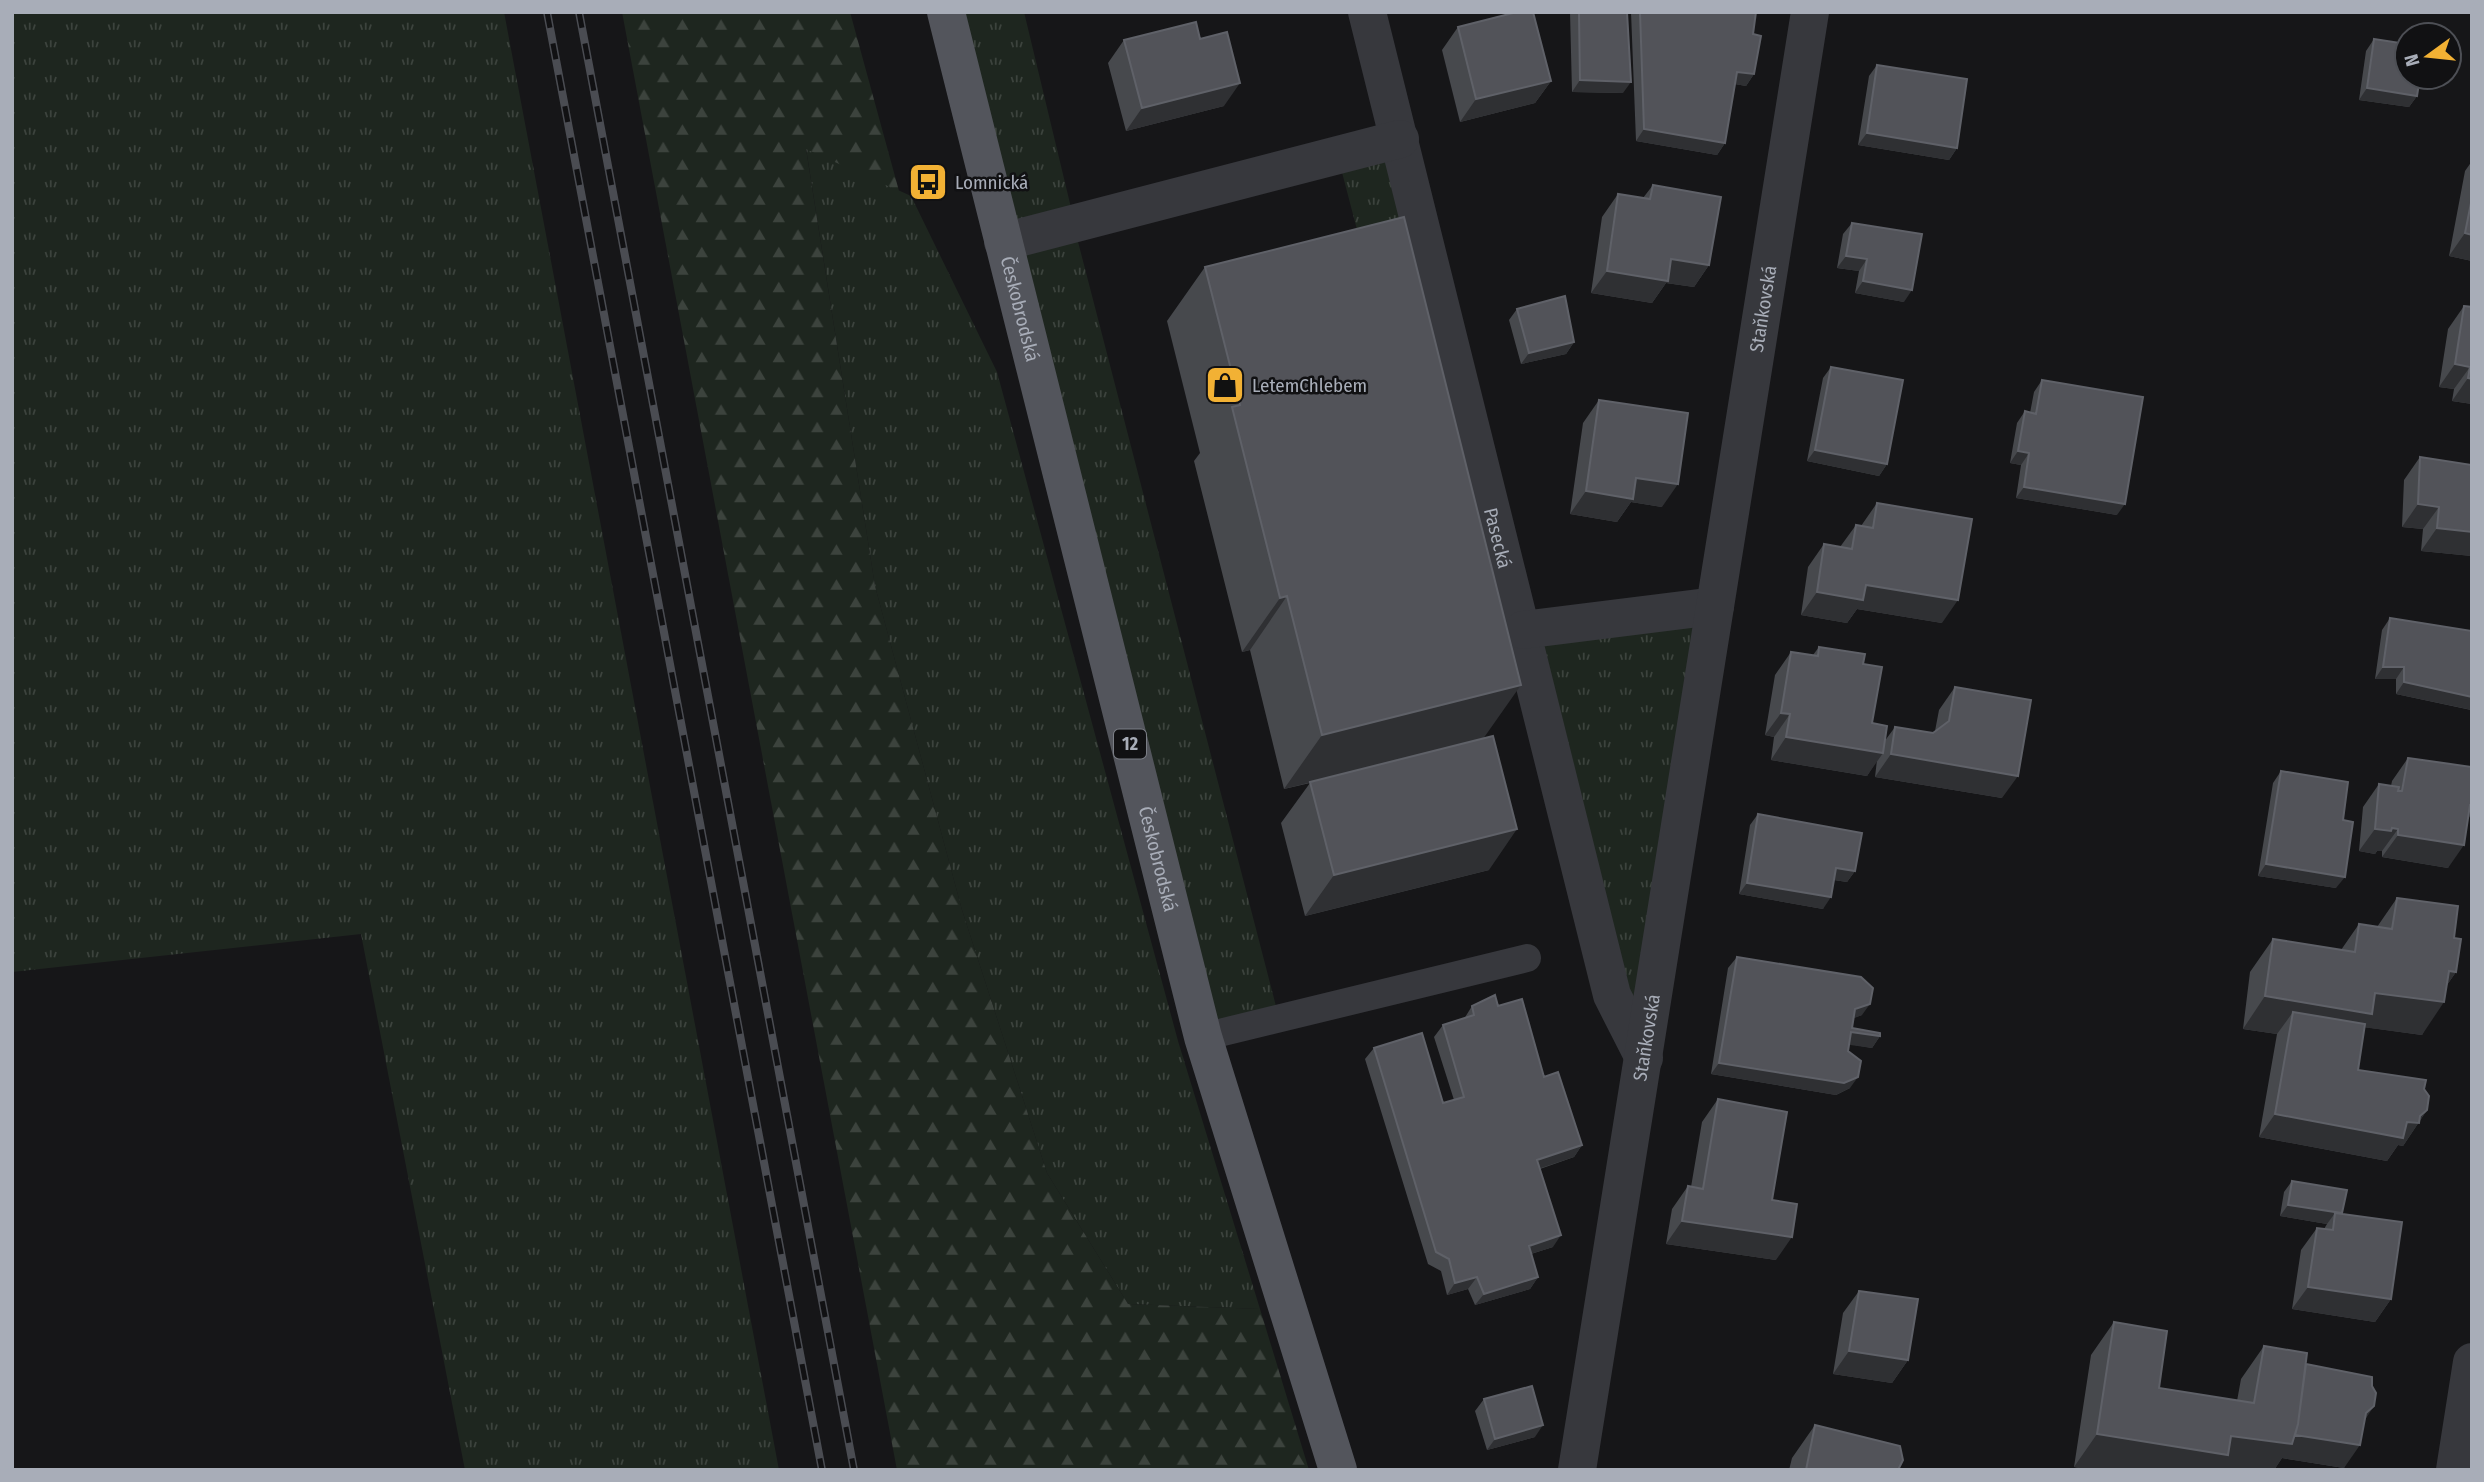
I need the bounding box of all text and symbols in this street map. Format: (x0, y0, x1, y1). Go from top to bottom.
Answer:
north arrow (2393, 21, 2463, 91)
text: N (2399, 52, 2425, 69)
bus stop icon: Lomnická (907, 161, 949, 203)
place label: Lomnická (955, 171, 1028, 194)
street label: Českobrodská (996, 254, 1045, 364)
street label: Staňkovská (1744, 264, 1781, 354)
shop icon: LetemChlebem (1204, 364, 1246, 406)
place label: LetemChlebem (1252, 374, 1367, 397)
street label: Pasecká (1479, 505, 1517, 571)
road number: 12 (1114, 730, 1146, 758)
street label: Českobrodská (1134, 804, 1183, 914)
street label: Staňkovská (1628, 992, 1664, 1083)

